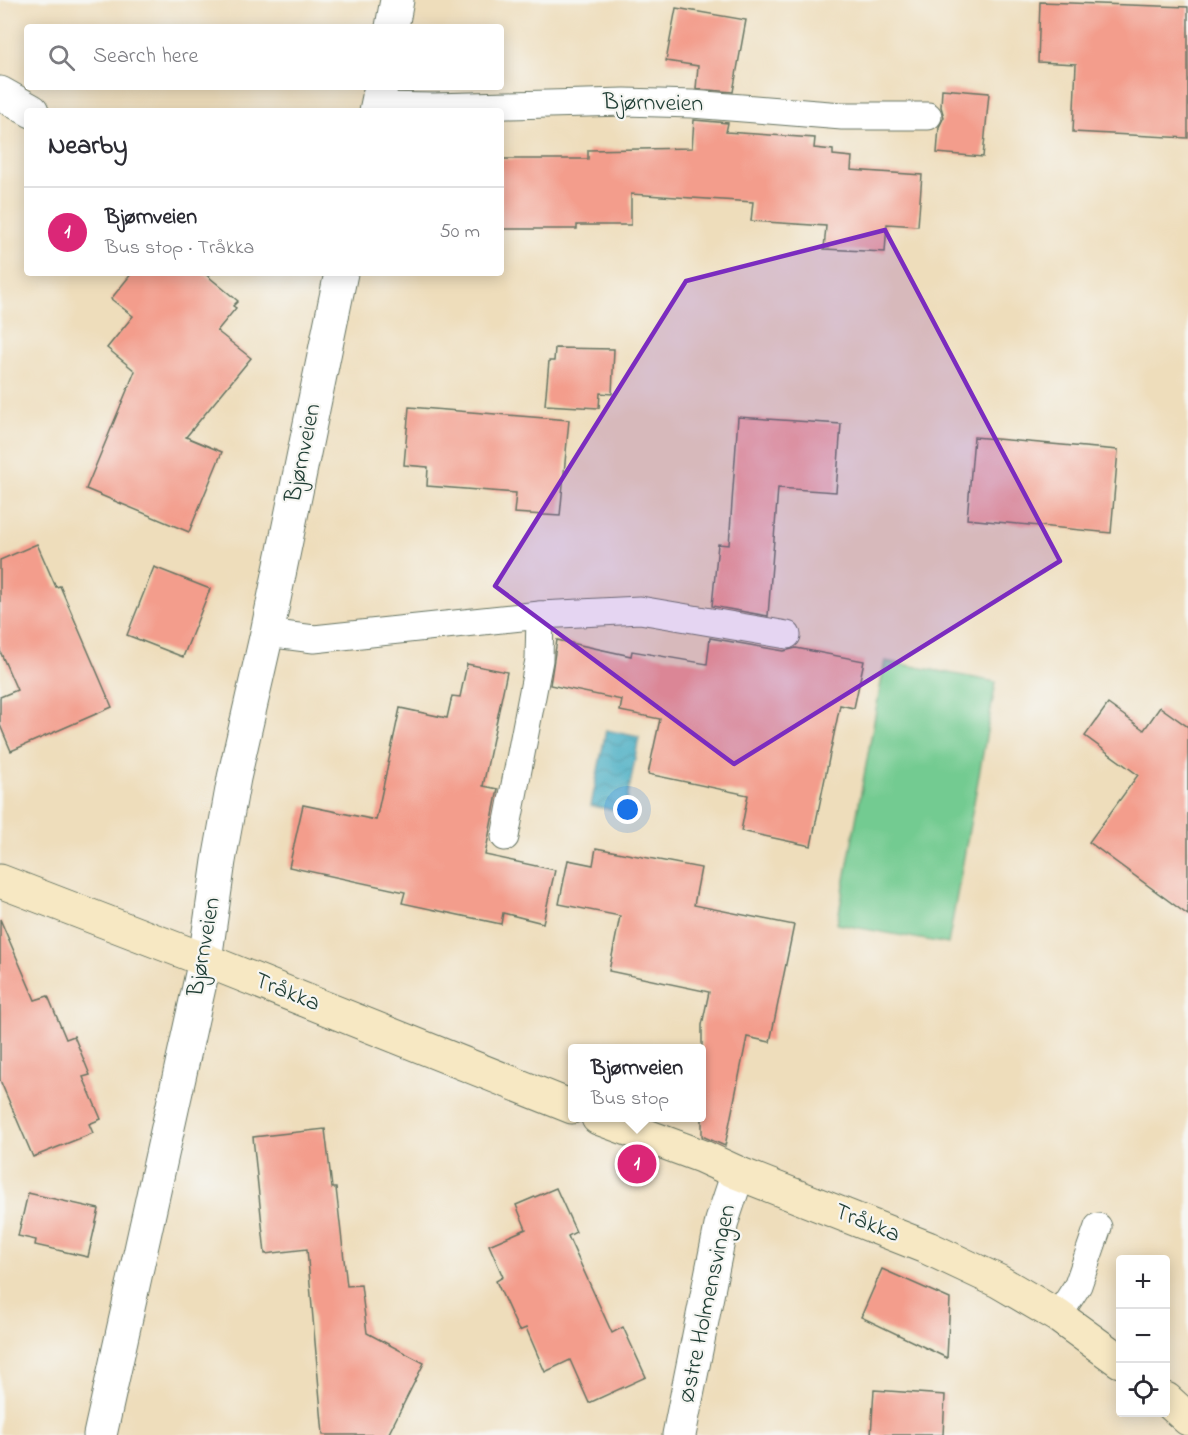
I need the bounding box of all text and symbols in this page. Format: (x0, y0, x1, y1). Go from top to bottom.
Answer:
search box (24, 24, 504, 90)
icon: search (45, 41, 78, 74)
text: Search here (93, 41, 198, 73)
street label: Bjørnveien (602, 86, 703, 122)
text: Nearby (48, 128, 127, 166)
text: Bjørnveien (105, 202, 197, 234)
text: 1 (64, 218, 71, 247)
text: 50 m (439, 218, 480, 247)
text: Bus stop · Tråkka (105, 234, 254, 263)
street label: Bjørnveien (276, 400, 332, 507)
your location (613, 795, 642, 824)
street label: Bjørnveien (179, 895, 231, 1000)
street label: Tråkka (249, 964, 325, 1022)
popup (568, 1044, 706, 1122)
text: Bjørnveien (591, 1053, 683, 1085)
text: Bus stop (591, 1085, 669, 1114)
pin: 1 (618, 1142, 656, 1186)
street label: Tråkka (829, 1195, 905, 1253)
street label: Østre Holmensvingen (670, 1201, 746, 1407)
map controls (1116, 1255, 1170, 1417)
button: + (1116, 1255, 1170, 1309)
button: − (1116, 1309, 1170, 1363)
button: locate (1116, 1363, 1170, 1417)

